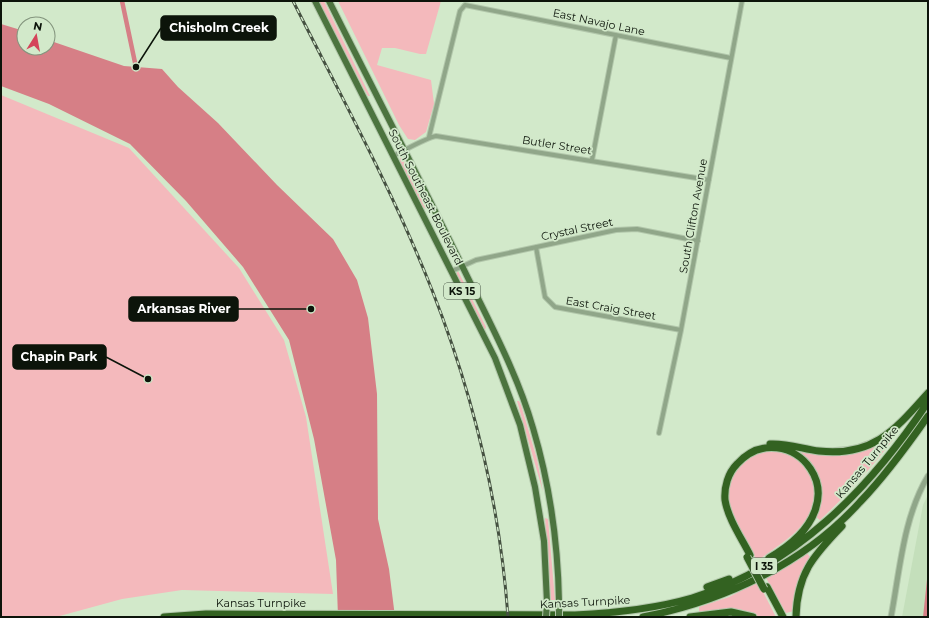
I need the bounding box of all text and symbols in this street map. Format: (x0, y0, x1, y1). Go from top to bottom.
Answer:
street label: East Navajo Lane (552, 5, 647, 39)
north arrow (16, 16, 56, 56)
callout: Chisholm Creek (161, 16, 276, 40)
text: N (32, 18, 44, 34)
text: Chisholm Creek (169, 20, 269, 35)
street label: South Southeast Boulevard (386, 127, 466, 267)
street label: Butler Street (521, 133, 593, 157)
street label: South Clifton Avenue (676, 157, 710, 274)
street label: Crystal Street (540, 214, 615, 243)
road number: KS 15 (444, 283, 480, 299)
street label: East Craig Street (565, 293, 658, 323)
callout: Arkansas River (129, 297, 238, 321)
text: Arkansas River (136, 301, 231, 316)
callout: Chapin Park (13, 345, 106, 369)
text: Chapin Park (21, 349, 98, 364)
street label: Kansas Turnpike (833, 423, 902, 501)
road number: I 35 (751, 558, 777, 574)
street label: Kansas Turnpike (539, 593, 631, 611)
street label: Kansas Turnpike (216, 596, 307, 610)

